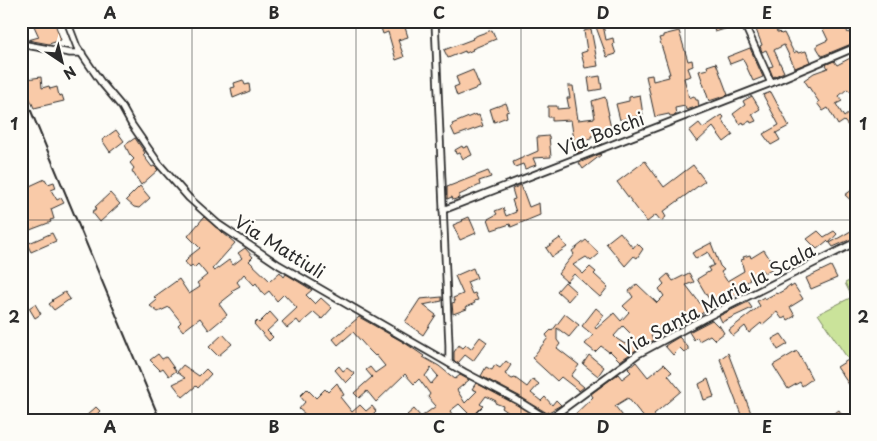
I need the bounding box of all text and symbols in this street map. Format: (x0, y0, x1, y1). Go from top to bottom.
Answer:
text: A (104, 0, 117, 24)
text: B (269, 0, 280, 24)
text: C (433, 0, 445, 24)
text: D (597, 0, 609, 24)
text: E (762, 0, 772, 24)
north arrow (38, 38, 88, 88)
text: N (59, 61, 80, 85)
street label: Via Boschi (554, 104, 648, 162)
text: 1 (10, 111, 18, 135)
text: 1 (859, 111, 867, 135)
street label: Via Mattiuli (229, 207, 331, 285)
street label: Via Santa Maria la Scala (615, 236, 820, 362)
text: 2 (8, 304, 20, 328)
text: 2 (857, 304, 869, 328)
text: A (104, 414, 117, 438)
text: B (269, 414, 280, 438)
text: C (433, 414, 445, 438)
text: D (597, 414, 609, 438)
text: E (762, 414, 772, 438)

